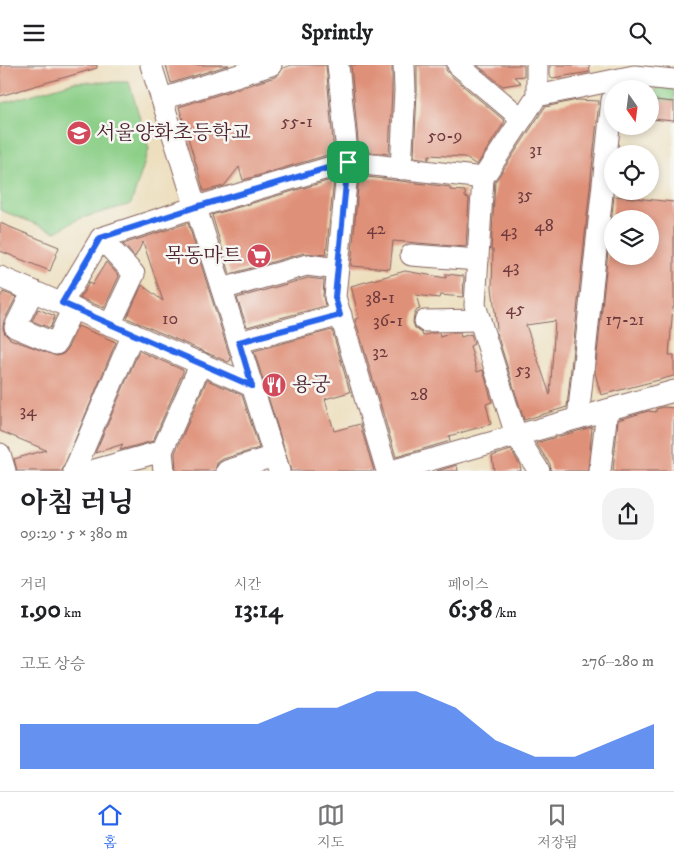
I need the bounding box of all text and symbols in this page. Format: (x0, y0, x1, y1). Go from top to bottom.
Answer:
icon: menu (20, 19, 48, 47)
text: Sprintly (301, 19, 373, 46)
icon: search (626, 19, 654, 47)
north arrow (604, 80, 659, 135)
map controls (604, 80, 659, 265)
house number: 55-1 (281, 111, 313, 133)
school or university icon: 서울양화초등학교 (66, 120, 92, 146)
place label: 서울양화초등학교 (96, 121, 251, 146)
house number: 50-9 (428, 125, 462, 147)
house number: 31 (529, 139, 543, 161)
pin (327, 141, 369, 183)
button: locate (604, 145, 659, 200)
icon: arrive (334, 148, 362, 176)
house number: 35 (517, 184, 533, 206)
button: layers (604, 210, 659, 265)
house number: 48 (534, 215, 554, 237)
house number: 42 (366, 218, 386, 240)
house number: 43 (500, 220, 518, 242)
supermarket icon: 목동마트 (246, 243, 272, 269)
place label: 목동마트 (165, 244, 242, 269)
house number: 43 (502, 256, 520, 278)
house number: 38-1 (365, 287, 395, 309)
house number: 45 (505, 298, 525, 320)
house number: 10 (162, 308, 178, 330)
house number: 17-21 (606, 309, 644, 331)
house number: 36-1 (373, 310, 403, 332)
house number: 32 (372, 341, 388, 363)
house number: 53 (515, 359, 531, 381)
restaurant icon: 용궁 (261, 372, 287, 398)
place label: 용궁 (292, 373, 331, 398)
house number: 28 (410, 384, 428, 406)
house number: 34 (19, 400, 37, 422)
text: 아침 러닝 (20, 486, 134, 521)
button: share (602, 488, 654, 540)
text: 09:29 · 5 × 380 m (20, 523, 128, 543)
text: 거리 (20, 576, 47, 594)
text: 시간 (234, 576, 261, 594)
text: 페이스 (448, 576, 489, 594)
text: 1.90 (20, 594, 61, 625)
text: 13:14 (234, 594, 283, 625)
text: 6:58 (448, 594, 492, 625)
text: km (61, 604, 82, 622)
text: /km (492, 604, 517, 622)
text: 276–280 m (581, 651, 654, 671)
text: 고도 상승 (20, 654, 85, 674)
tab: 홈 (96, 801, 124, 852)
tab: 지도 (317, 801, 345, 852)
tab: 저장됨 (537, 801, 578, 852)

